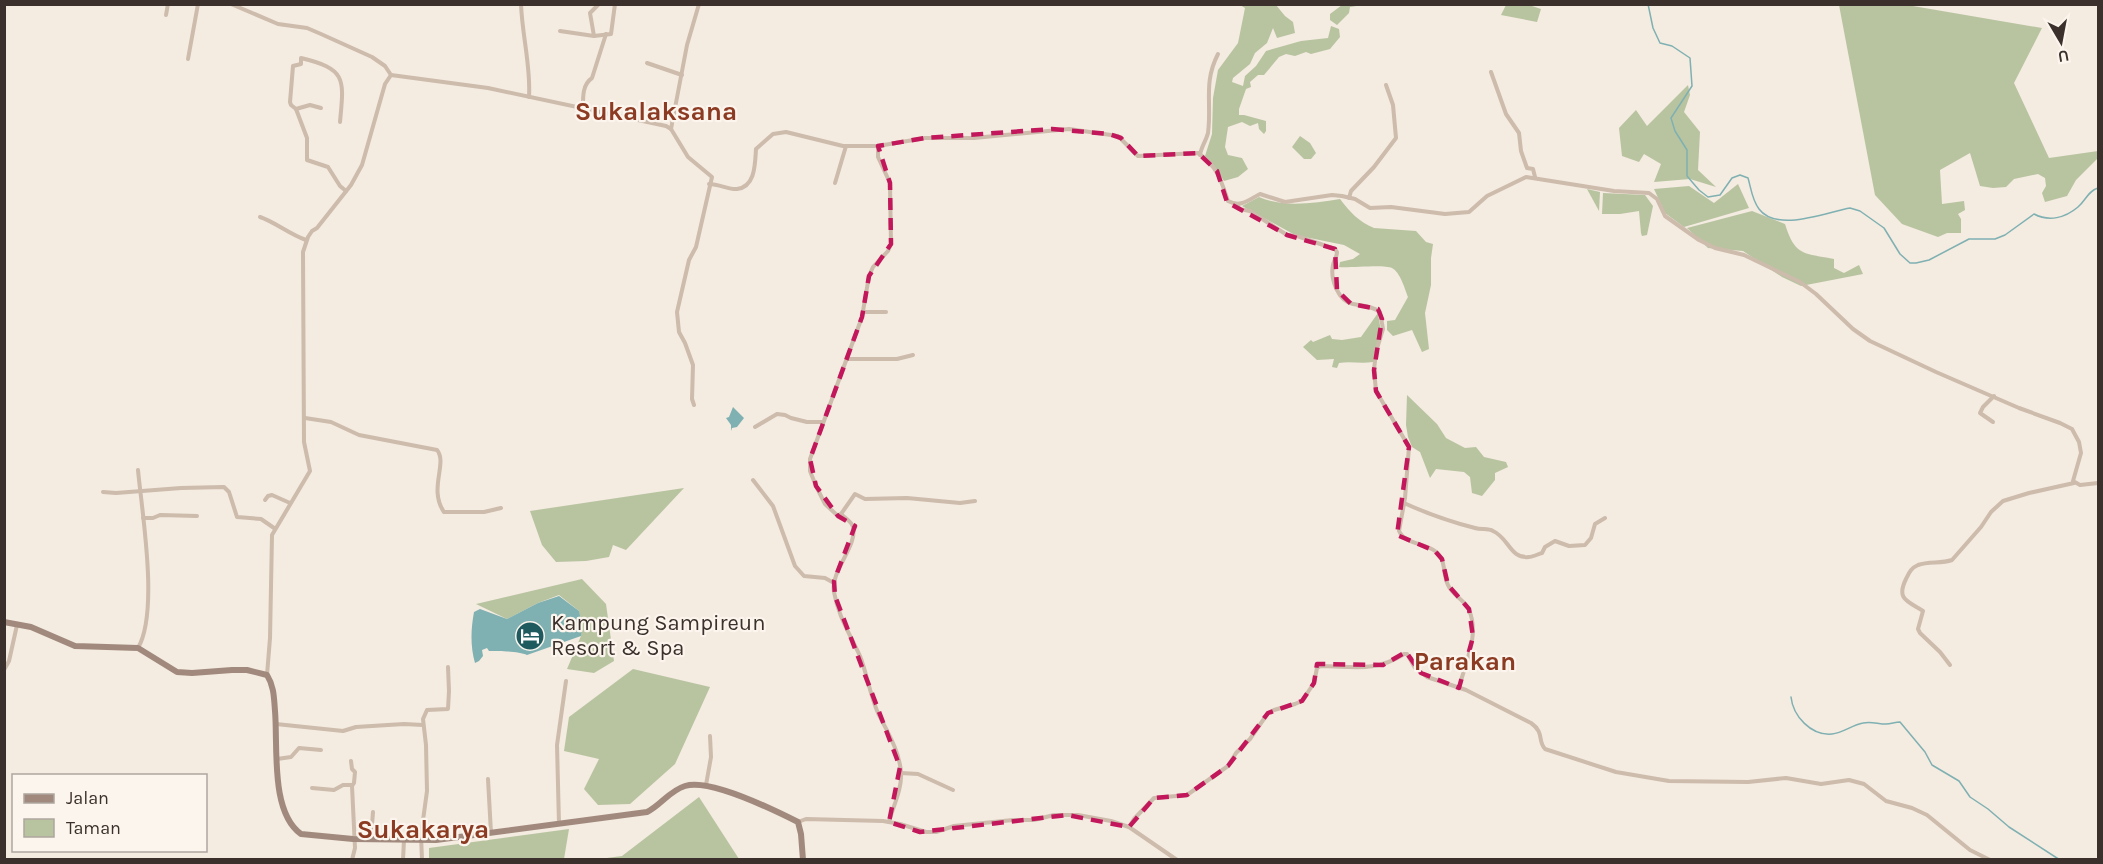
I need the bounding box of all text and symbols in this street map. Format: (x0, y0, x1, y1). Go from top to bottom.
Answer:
north arrow (2031, 12, 2091, 72)
text: U (2056, 46, 2071, 67)
district label: Sukalaksana (575, 96, 737, 127)
place label: Kampung Sampireun Resort & Spa (551, 610, 765, 661)
hotel icon: Kampung Sampireun Resort & Spa (514, 620, 546, 652)
district label: Parakan (1414, 646, 1516, 677)
legend (12, 774, 207, 852)
text: Jalan (66, 787, 109, 809)
district label: Sukakarya (357, 814, 489, 845)
text: Taman (66, 817, 121, 839)

